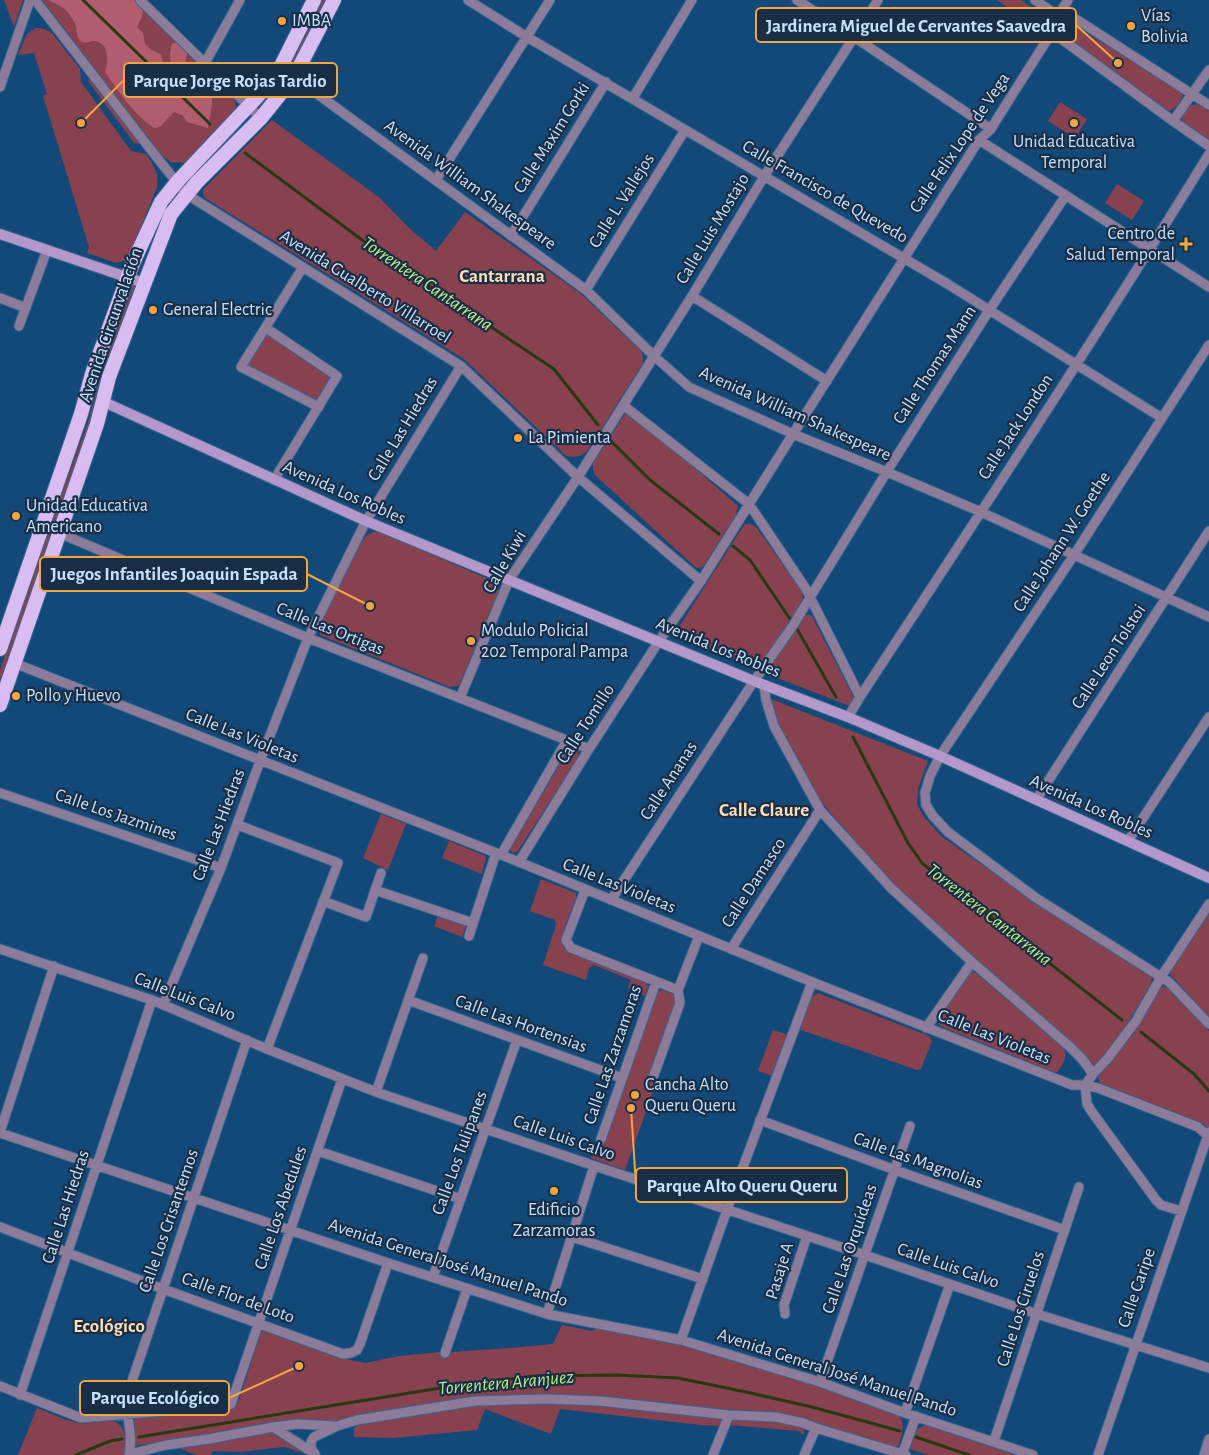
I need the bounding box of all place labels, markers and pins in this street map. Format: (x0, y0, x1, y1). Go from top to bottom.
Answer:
place label: Vías Bolivia (1141, 7, 1188, 46)
callout: Jardinera Miguel de Cervantes Saavedra (756, 8, 1076, 42)
place label: IMBA (292, 12, 332, 30)
marker: IMBA (276, 15, 288, 27)
marker: Vías Bolivia (1125, 20, 1137, 32)
callout: Parque Jorge Rojas Tardio (124, 63, 337, 97)
marker: Unidad Educativa Temporal (1068, 117, 1080, 129)
place label: Unidad Educativa Temporal (1013, 133, 1135, 172)
place label: Centro de Salud Temporal (1066, 225, 1175, 264)
marker: Centro de Salud Temporal (1179, 237, 1193, 251)
place label: General Electric (163, 301, 272, 319)
marker: General Electric (147, 304, 159, 316)
place label: La Pimienta (528, 429, 611, 447)
marker: La Pimienta (512, 432, 524, 444)
place label: Unidad Educativa Americano (26, 497, 148, 536)
marker: Unidad Educativa Americano (10, 510, 22, 522)
callout: Juegos Infantiles Joaquin Espada (40, 557, 307, 591)
place label: Modulo Policial 202 Temporal Pampa (481, 622, 628, 661)
marker: Modulo Policial 202 Temporal Pampa (465, 635, 477, 647)
place label: Pollo y Huevo (26, 687, 121, 705)
marker: Pollo y Huevo (10, 690, 22, 702)
place label: Cancha Alto Queru Queru (645, 1076, 736, 1115)
marker: Cancha Alto Queru Queru (629, 1089, 641, 1101)
callout: Parque Alto Queru Queru (636, 1168, 847, 1202)
marker: Edificio Zarzamoras (548, 1185, 560, 1197)
place label: Edificio Zarzamoras (513, 1201, 595, 1240)
callout: Parque Ecológico (80, 1381, 229, 1415)

